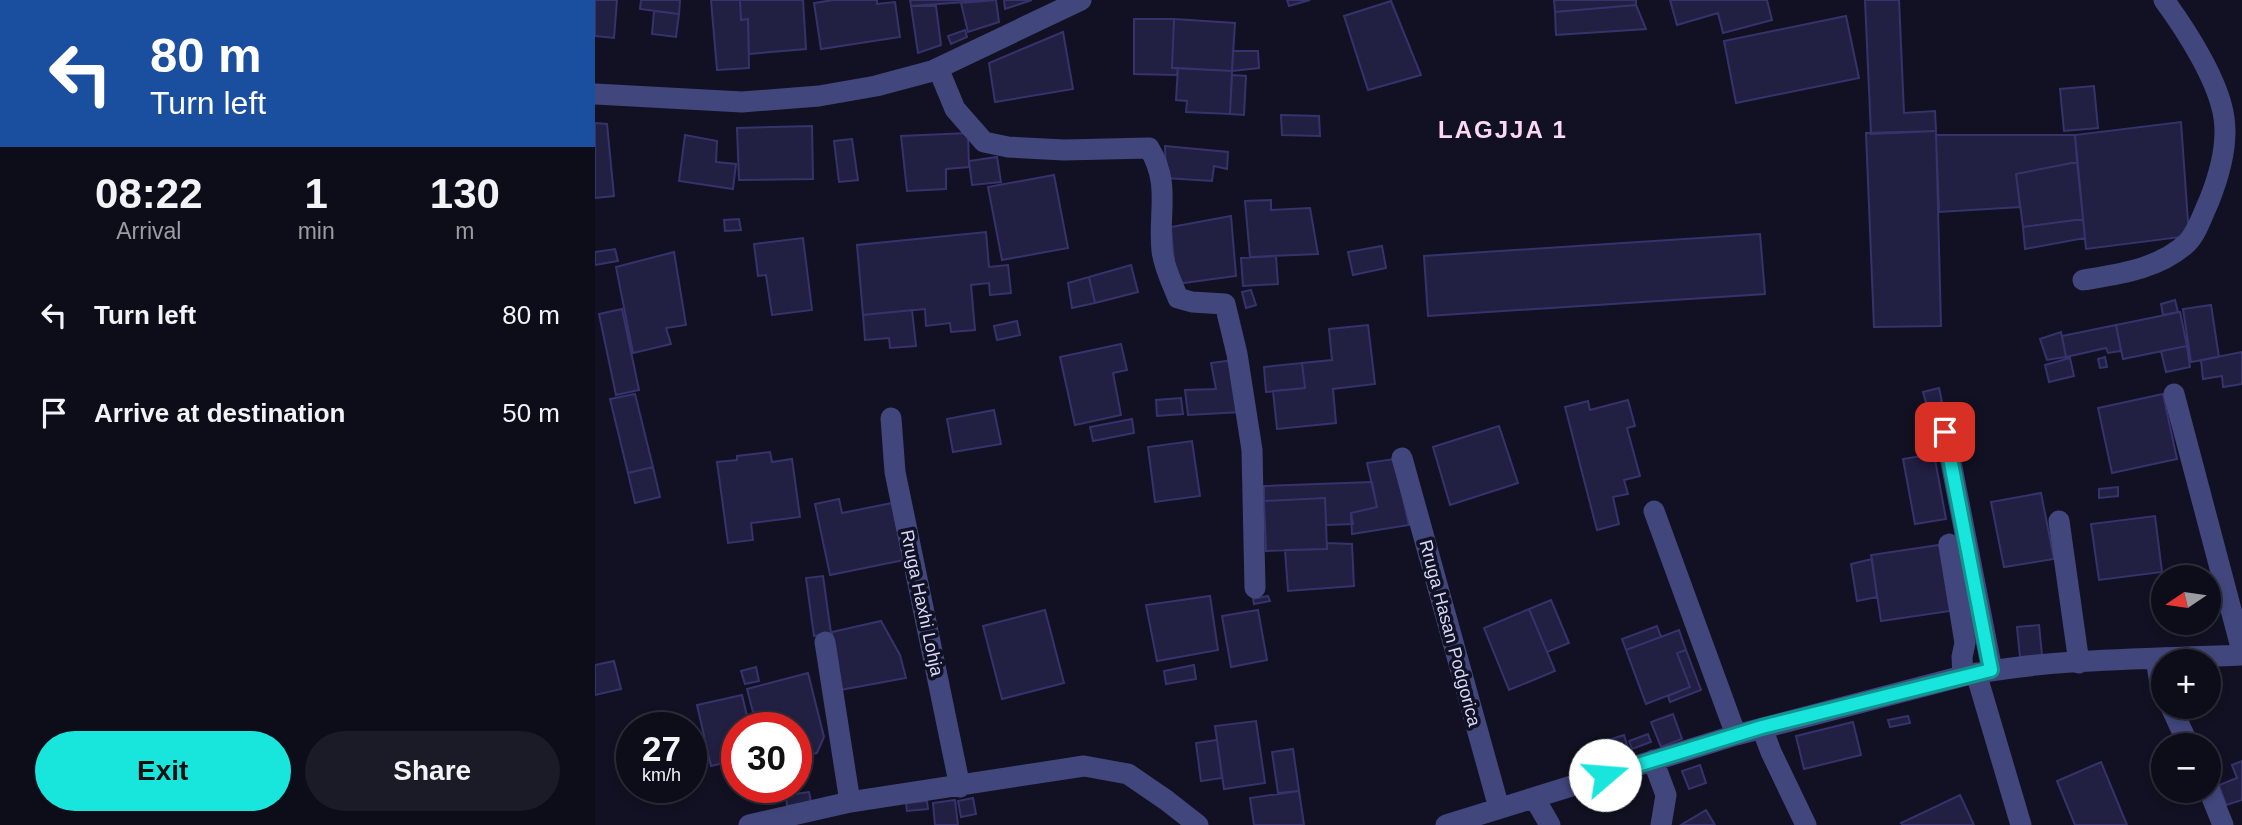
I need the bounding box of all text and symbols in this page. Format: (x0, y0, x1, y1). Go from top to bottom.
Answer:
icon: left (35, 28, 126, 119)
text: 80 m (150, 28, 262, 82)
text: Turn left (150, 85, 266, 121)
district label: LAGJJA 1 (1438, 116, 1568, 143)
text: 08:22 (95, 170, 203, 217)
text: 1 (304, 170, 328, 217)
text: 130 (430, 170, 500, 217)
text: Arrival (116, 218, 181, 244)
text: min (298, 218, 335, 244)
text: m (455, 218, 474, 244)
icon: left (35, 296, 73, 334)
text: Turn left (94, 300, 196, 330)
text: 80 m (502, 300, 560, 330)
icon: arrive (35, 394, 73, 432)
text: Arrive at destination (94, 398, 345, 428)
text: 50 m (502, 398, 560, 428)
pin (1915, 402, 1975, 462)
icon: arrive (1926, 413, 1964, 451)
street label: Rruga Haxhi Lohja (897, 528, 947, 679)
street label: Rruga Hasan Podgorica (1415, 538, 1485, 729)
north arrow (2151, 565, 2221, 635)
map controls (2151, 565, 2221, 803)
button: + (2151, 649, 2221, 719)
speed limit sign: 30 (721, 712, 812, 803)
text: 27 (642, 729, 681, 768)
button: Exit (35, 731, 291, 811)
button: Share (305, 731, 560, 811)
button: − (2151, 733, 2221, 803)
position arrow (1568, 738, 1642, 812)
text: km/h (642, 765, 681, 785)

